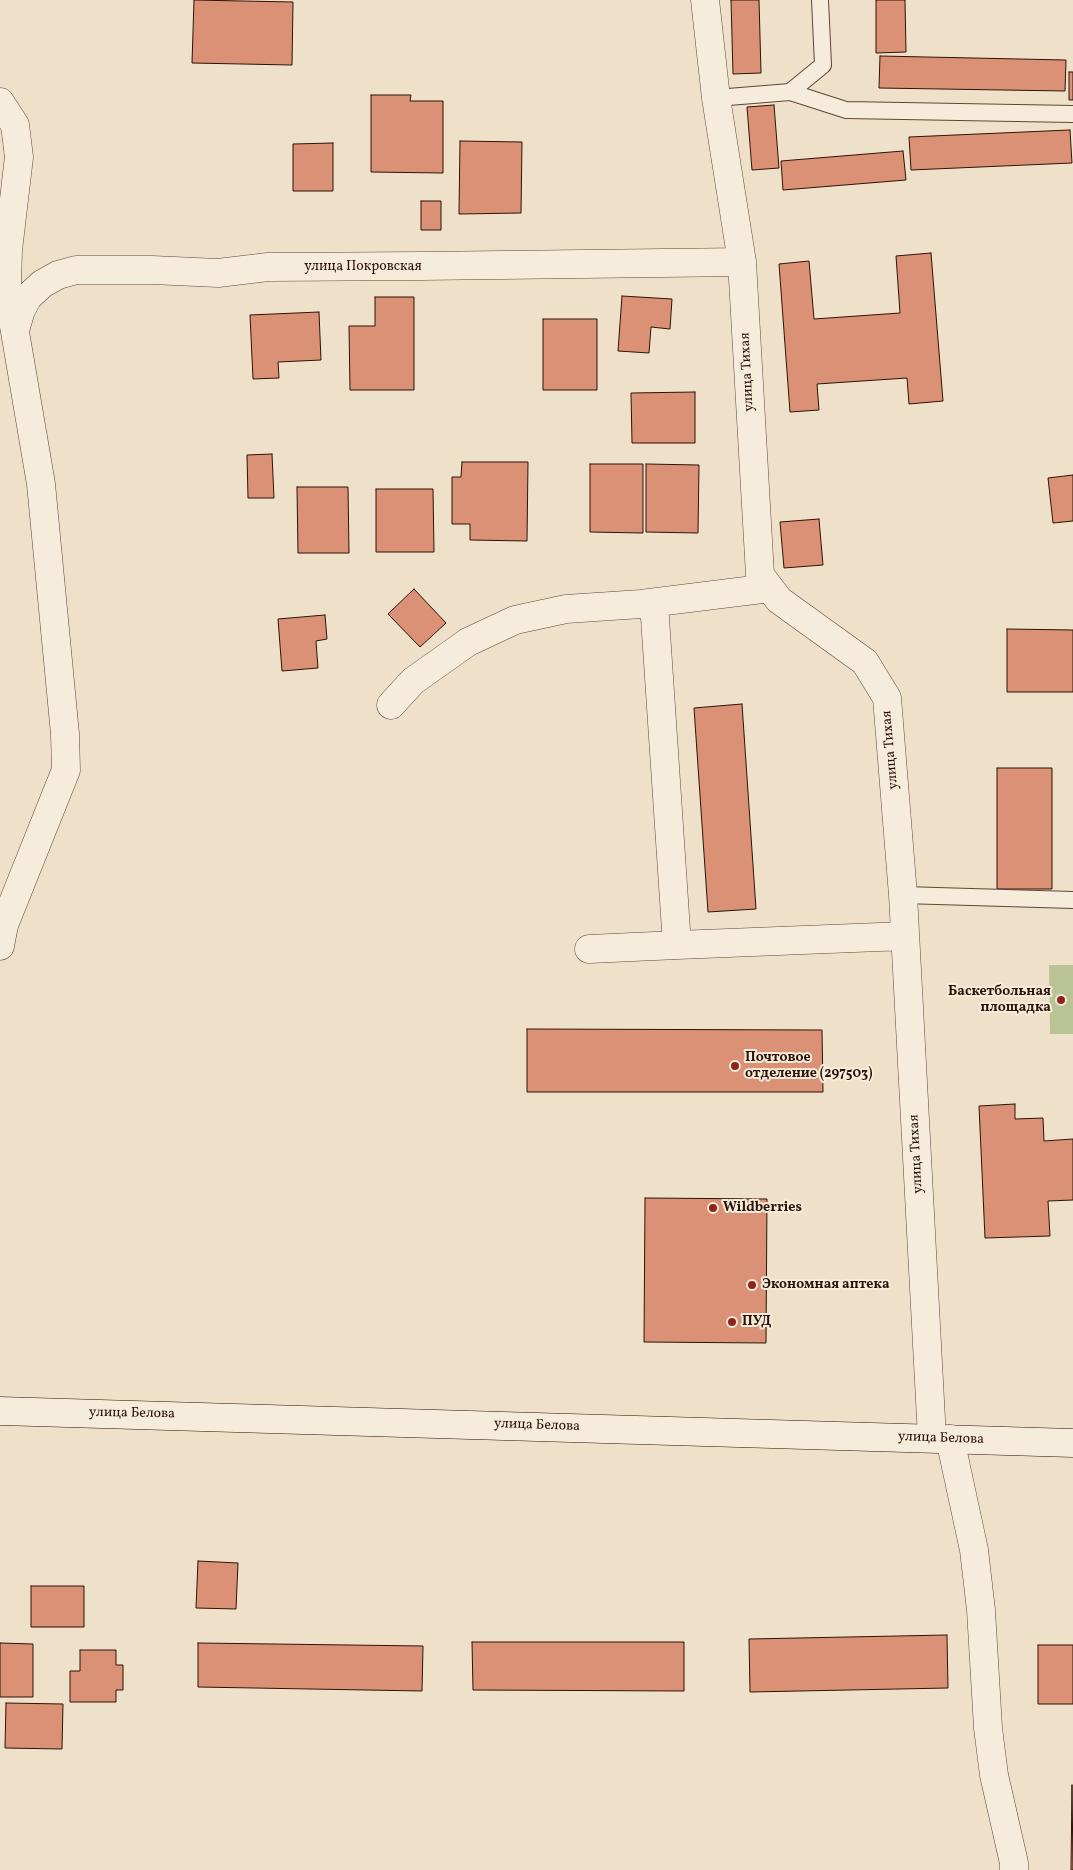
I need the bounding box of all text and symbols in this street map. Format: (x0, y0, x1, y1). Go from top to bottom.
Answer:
street label: улица Покровская (304, 259, 422, 275)
street label: улица Тихая (738, 332, 758, 412)
street label: улица Тихая (879, 710, 903, 790)
place label: Баскетбольная площадка (948, 984, 1051, 1016)
marker: Баскетбольная площадка (1055, 994, 1067, 1006)
place label: Почтовое отделение (297503) (745, 1050, 873, 1082)
marker: Почтовое отделение (297503) (729, 1060, 741, 1072)
street label: улица Тихая (907, 1114, 927, 1194)
place label: Wildberries (723, 1200, 802, 1216)
marker: Wildberries (707, 1202, 719, 1214)
place label: Экономная аптека (762, 1277, 890, 1293)
marker: Экономная аптека (746, 1279, 758, 1291)
place label: ПУД (742, 1314, 772, 1330)
marker: ПУД (726, 1316, 738, 1328)
street label: улица Белова (89, 1405, 175, 1423)
street label: улица Белова (494, 1416, 580, 1436)
street label: улица Белова (898, 1429, 984, 1449)

